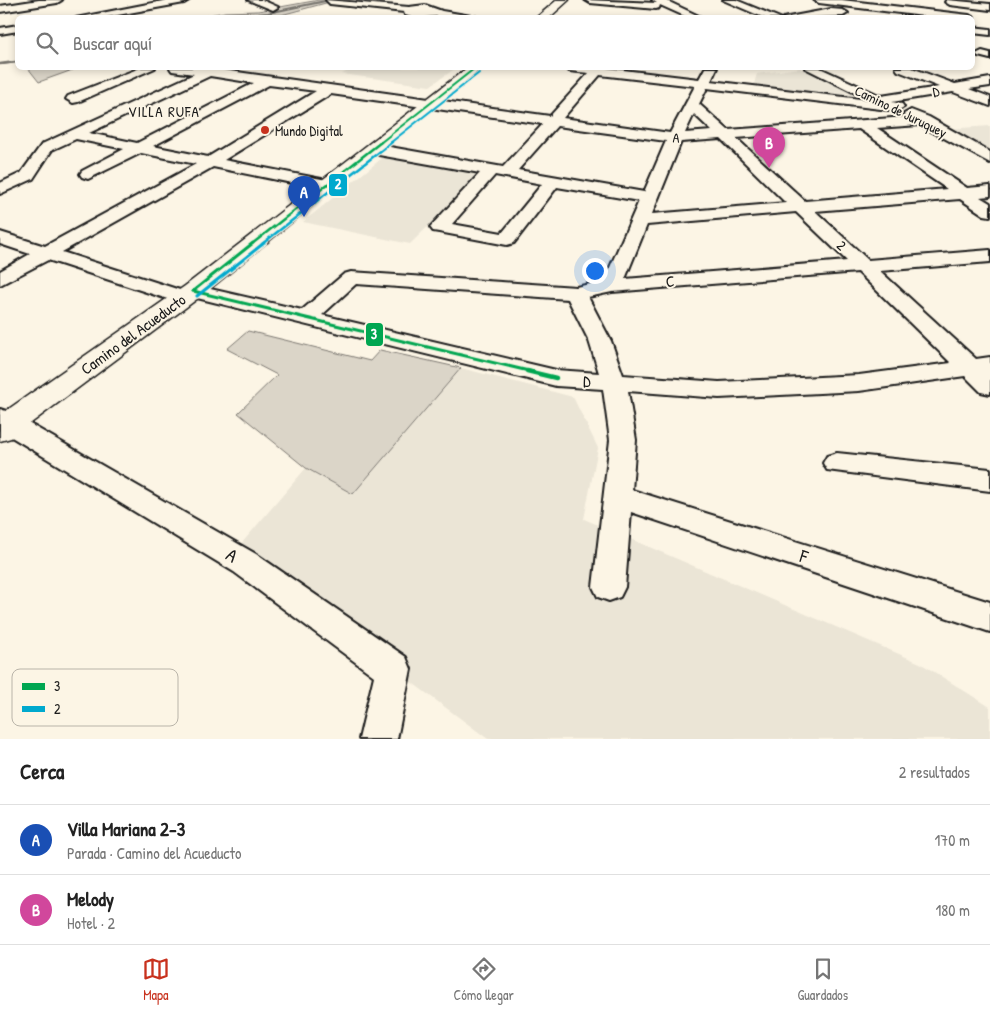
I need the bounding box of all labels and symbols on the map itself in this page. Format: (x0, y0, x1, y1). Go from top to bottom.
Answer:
street label: Camino de Juruquey (851, 80, 950, 143)
street label: D (931, 81, 941, 101)
district label: VILLA RUFA (128, 101, 200, 122)
place label: Mundo Digital (275, 121, 343, 141)
marker: Mundo Digital (259, 124, 271, 136)
street label: A (672, 127, 680, 147)
pin: B (753, 127, 785, 168)
line badge: 2 (328, 173, 348, 197)
text: 2 (335, 174, 342, 193)
pin: A (288, 176, 320, 217)
street label: 2 (833, 236, 851, 254)
your location (582, 258, 608, 284)
street label: C (665, 270, 676, 292)
street label: Camino del Acueducto (76, 288, 190, 380)
line badge: 3 (365, 322, 384, 347)
text: 3 (371, 324, 378, 343)
street label: D (582, 370, 592, 392)
street label: A (221, 541, 243, 569)
street label: F (796, 542, 812, 570)
legend (12, 669, 178, 726)
text: 3 (54, 676, 60, 695)
text: 2 (54, 699, 61, 718)

